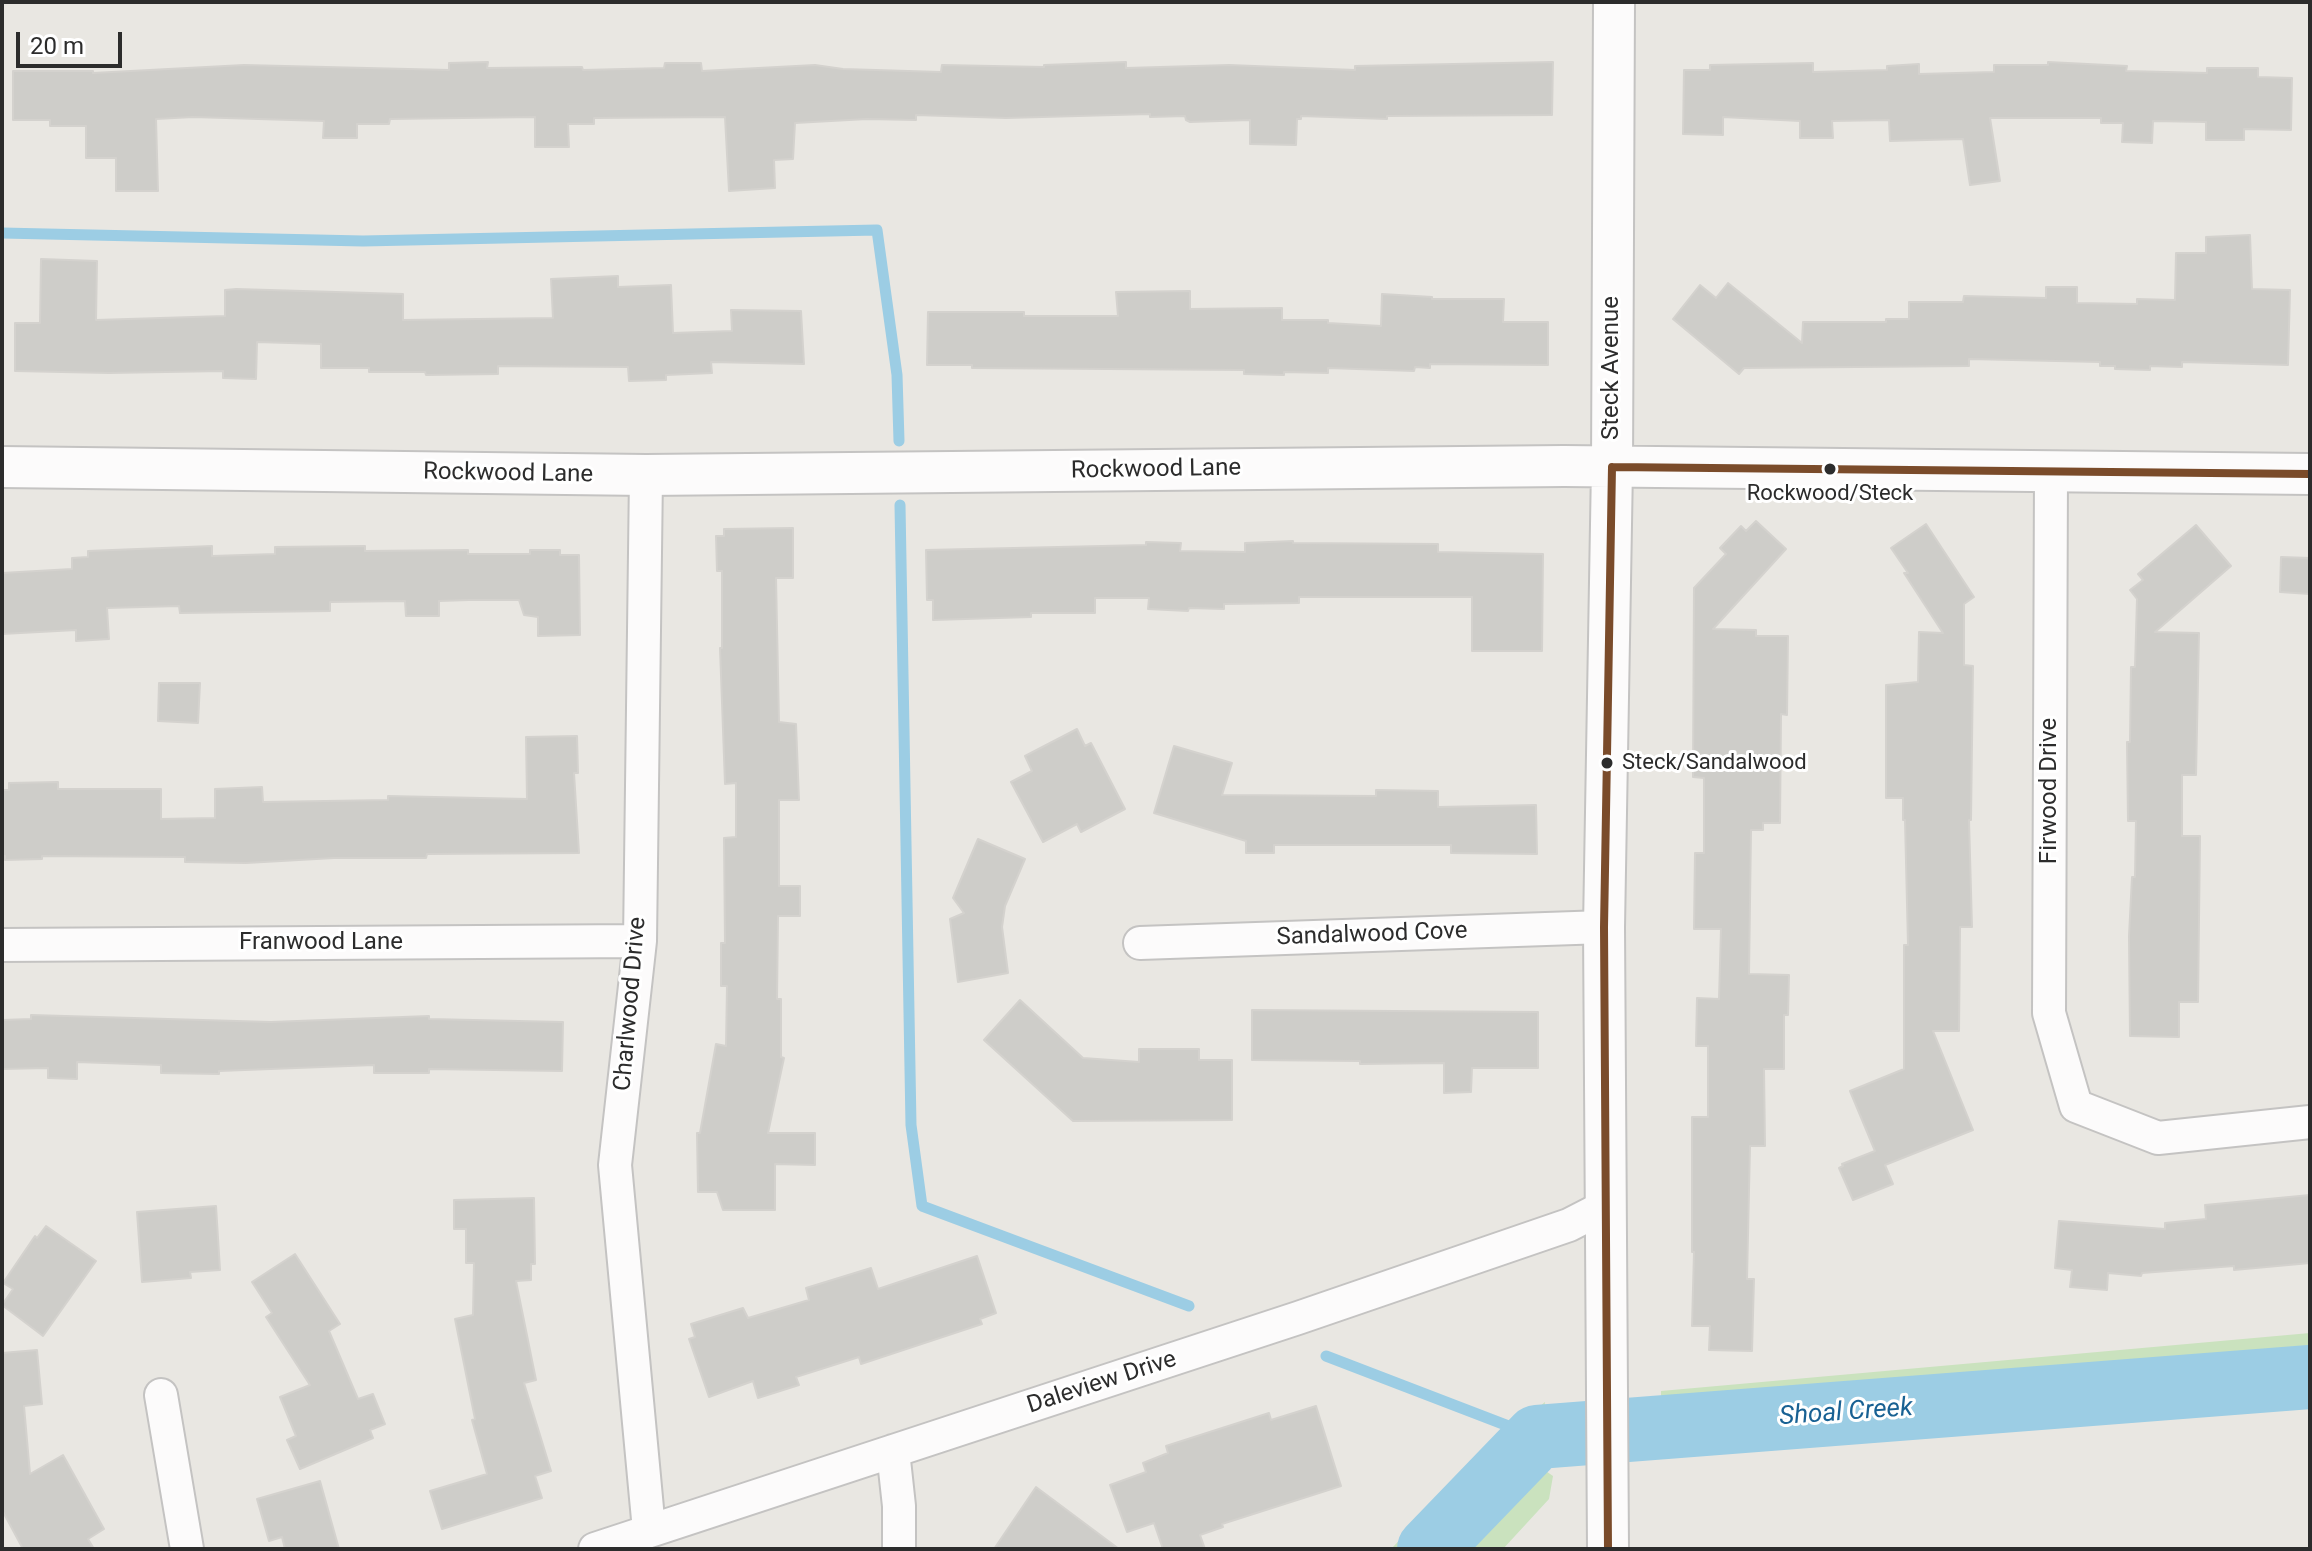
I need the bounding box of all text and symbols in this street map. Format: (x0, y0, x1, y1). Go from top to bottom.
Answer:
scale bar (20, 16, 126, 66)
text: 20 m (30, 32, 84, 60)
street label: Steck Avenue (1598, 296, 1626, 440)
street label: Rockwood Lane (1071, 454, 1241, 486)
street label: Rockwood Lane (423, 458, 593, 490)
marker: Rockwood/Steck (1822, 461, 1838, 477)
place label: Rockwood/Steck (1747, 481, 1913, 507)
street label: Firwood Drive (2036, 718, 2064, 864)
place label: Steck/Sandalwood (1622, 750, 1807, 776)
marker: Steck/Sandalwood (1599, 755, 1615, 771)
street label: Charlwood Drive (609, 916, 653, 1092)
street label: Sandalwood Cove (1276, 917, 1468, 953)
street label: Franwood Lane (239, 929, 403, 957)
street label: Daleview Drive (1024, 1345, 1180, 1421)
water label: Shoal Creek (1778, 1393, 1914, 1433)

